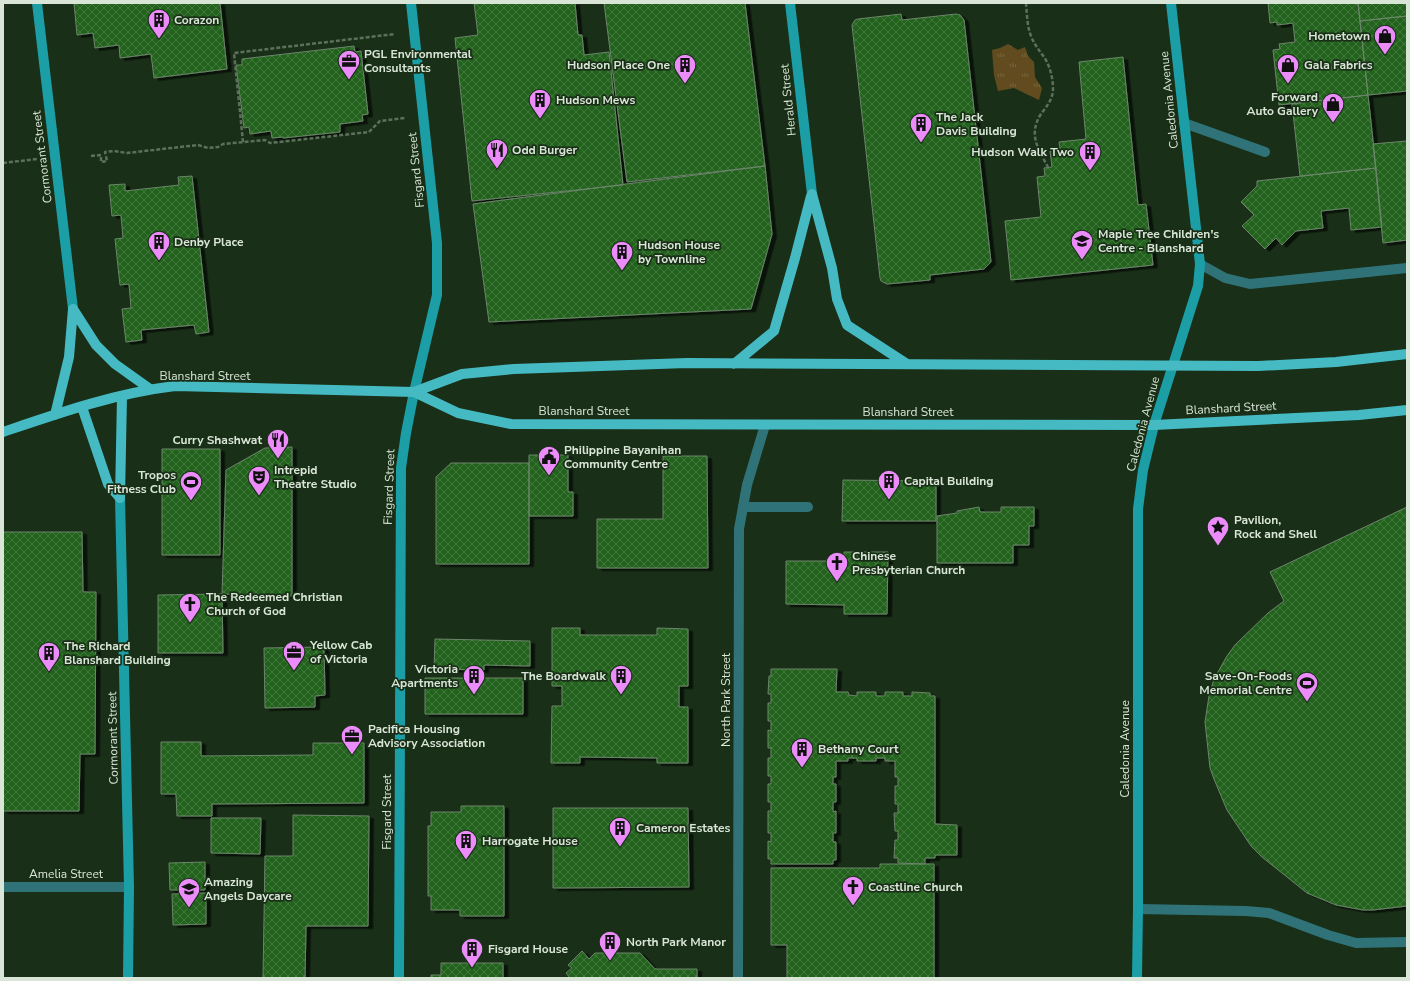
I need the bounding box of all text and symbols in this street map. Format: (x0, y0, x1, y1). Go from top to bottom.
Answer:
building icon: Corazon (146, 7, 172, 40)
place label: Corazon (174, 12, 219, 28)
shop icon: Hometown (1372, 23, 1398, 56)
place label: Hometown (1308, 28, 1370, 44)
place label: PGL Environmental Consultants (364, 46, 472, 76)
office icon: PGL Environmental Consultants (336, 48, 362, 81)
street label: Caledonia Avenue (1156, 51, 1182, 149)
building icon: Hudson Place One (672, 52, 698, 85)
shop icon: Gala Fabrics (1275, 52, 1301, 85)
place label: Hudson Place One (567, 57, 670, 73)
place label: Gala Fabrics (1304, 57, 1373, 73)
street label: Herald Street (776, 62, 800, 137)
building icon: Hudson Mews (527, 87, 553, 120)
place label: Forward Auto Gallery (1247, 89, 1319, 119)
shop icon: Forward Auto Gallery (1320, 91, 1346, 124)
place label: Hudson Mews (556, 92, 635, 108)
street label: Cormorant Street (28, 109, 56, 204)
place label: The Jack Davis Building (936, 109, 1017, 139)
building icon: The Jack Davis Building (908, 111, 934, 144)
street label: Fisgard Street (404, 131, 428, 208)
restaurant icon: Odd Burger (484, 137, 510, 170)
building icon: Hudson Walk Two (1077, 139, 1103, 172)
place label: Odd Burger (512, 142, 578, 158)
place label: Hudson Walk Two (971, 144, 1074, 160)
place label: Maple Tree Children's Centre - Blanshard (1098, 226, 1219, 256)
school or university icon: Maple Tree Children's Centre - Blanshard (1069, 228, 1095, 261)
building icon: Denby Place (146, 229, 172, 262)
place label: Denby Place (174, 234, 244, 250)
place label: Hudson House by Townline (638, 237, 720, 267)
building icon: Hudson House by Townline (609, 239, 635, 272)
street label: Blanshard Street (160, 368, 251, 384)
street label: Caledonia Avenue (1123, 375, 1163, 473)
street label: Blanshard Street (1185, 398, 1278, 418)
street label: Blanshard Street (539, 403, 630, 419)
street label: Blanshard Street (863, 404, 954, 420)
restaurant icon: Curry Shashwat (265, 427, 291, 460)
place label: Curry Shashwat (172, 432, 262, 448)
place label: Philippine Bayanihan Community Centre (564, 442, 681, 472)
public building icon: Philippine Bayanihan Community Centre (536, 444, 562, 477)
street label: Fisgard Street (380, 448, 398, 525)
place label: Intrepid Theatre Studio (274, 462, 357, 492)
theatre icon: Intrepid Theatre Studio (246, 464, 272, 497)
place label: Tropos Fitness Club (107, 467, 176, 497)
building icon: Capital Building (876, 468, 902, 501)
sports icon: Tropos Fitness Club (178, 469, 204, 502)
place label: Capital Building (904, 473, 994, 489)
place label: Pavilion, Rock and Shell (1234, 512, 1317, 542)
place icon: Pavilion, Rock and Shell (1205, 514, 1231, 547)
place label: Chinese Presbyterian Church (852, 548, 965, 578)
church icon: Chinese Presbyterian Church (824, 550, 850, 583)
place label: The Redeemed Christian Church of God (206, 589, 342, 619)
church icon: The Redeemed Christian Church of God (177, 591, 203, 624)
place label: Yellow Cab of Victoria (309, 637, 373, 667)
place label: The Richard Blanshard Building (64, 638, 171, 668)
office icon: Yellow Cab of Victoria (281, 639, 307, 672)
building icon: The Richard Blanshard Building (36, 640, 62, 673)
street label: North Park Street (718, 652, 734, 747)
place label: Victoria Apartments (391, 661, 458, 691)
building icon: Victoria Apartments (461, 663, 487, 696)
building icon: The Boardwalk (608, 663, 634, 696)
place label: The Boardwalk (521, 668, 607, 684)
place label: Save-On-Foods Memorial Centre (1199, 668, 1292, 698)
sports icon: Save-On-Foods Memorial Centre (1294, 670, 1320, 703)
street label: Cormorant Street (104, 691, 122, 785)
street label: Caledonia Avenue (1117, 700, 1133, 798)
place label: Pacifica Housing Advisory Association (368, 721, 485, 751)
office icon: Pacifica Housing Advisory Association (339, 723, 365, 756)
building icon: Bethany Court (789, 736, 815, 769)
place label: Bethany Court (818, 741, 899, 757)
street label: Fisgard Street (379, 773, 395, 850)
building icon: Cameron Estates (607, 815, 633, 848)
place label: Cameron Estates (636, 820, 730, 836)
building icon: Harrogate House (453, 828, 479, 861)
place label: Harrogate House (482, 833, 578, 849)
street label: Amelia Street (29, 866, 104, 882)
place label: Amazing Angels Daycare (204, 874, 292, 904)
church icon: Coastline Church (840, 874, 866, 907)
school or university icon: Amazing Angels Daycare (176, 876, 202, 909)
place label: Coastline Church (868, 879, 963, 895)
building icon: North Park Manor (597, 929, 623, 962)
place label: North Park Manor (626, 934, 726, 950)
building icon: Fisgard House (459, 936, 485, 969)
place label: Fisgard House (488, 941, 569, 957)

